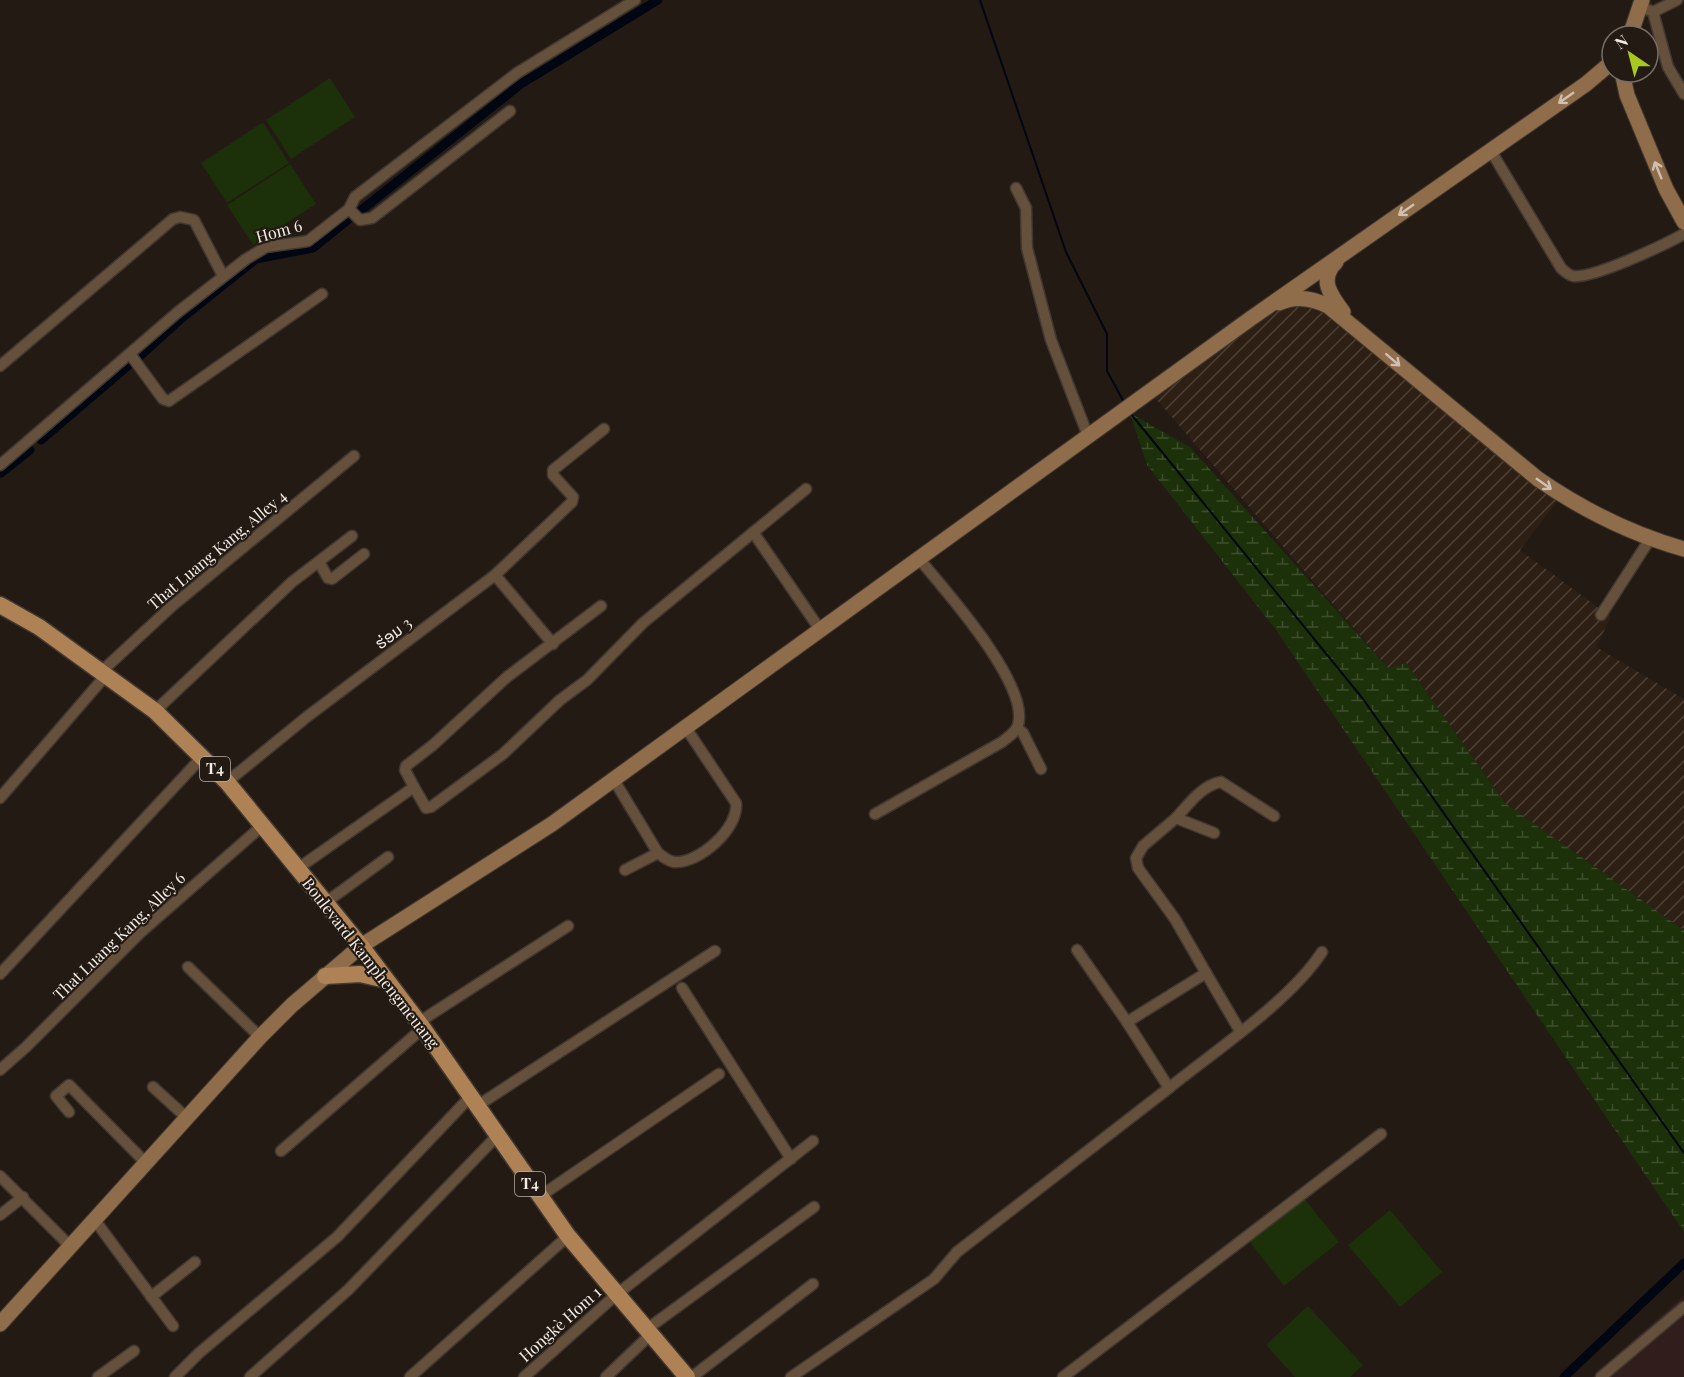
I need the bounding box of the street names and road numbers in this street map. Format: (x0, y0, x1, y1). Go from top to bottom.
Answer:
street label: Hom 6 (253, 214, 304, 247)
street label: That Luang Kang, Alley 4 (143, 485, 291, 614)
street label: ຮ່ອມ 3 (370, 612, 415, 653)
road number: T4 (200, 757, 230, 781)
street label: That Luang Kang, Alley 6 (48, 867, 189, 1004)
street label: Boulevard Kamphengmeuang (298, 873, 445, 1053)
road number: T4 (515, 1172, 545, 1196)
street label: Hongkè Hom 1 (514, 1281, 605, 1366)

